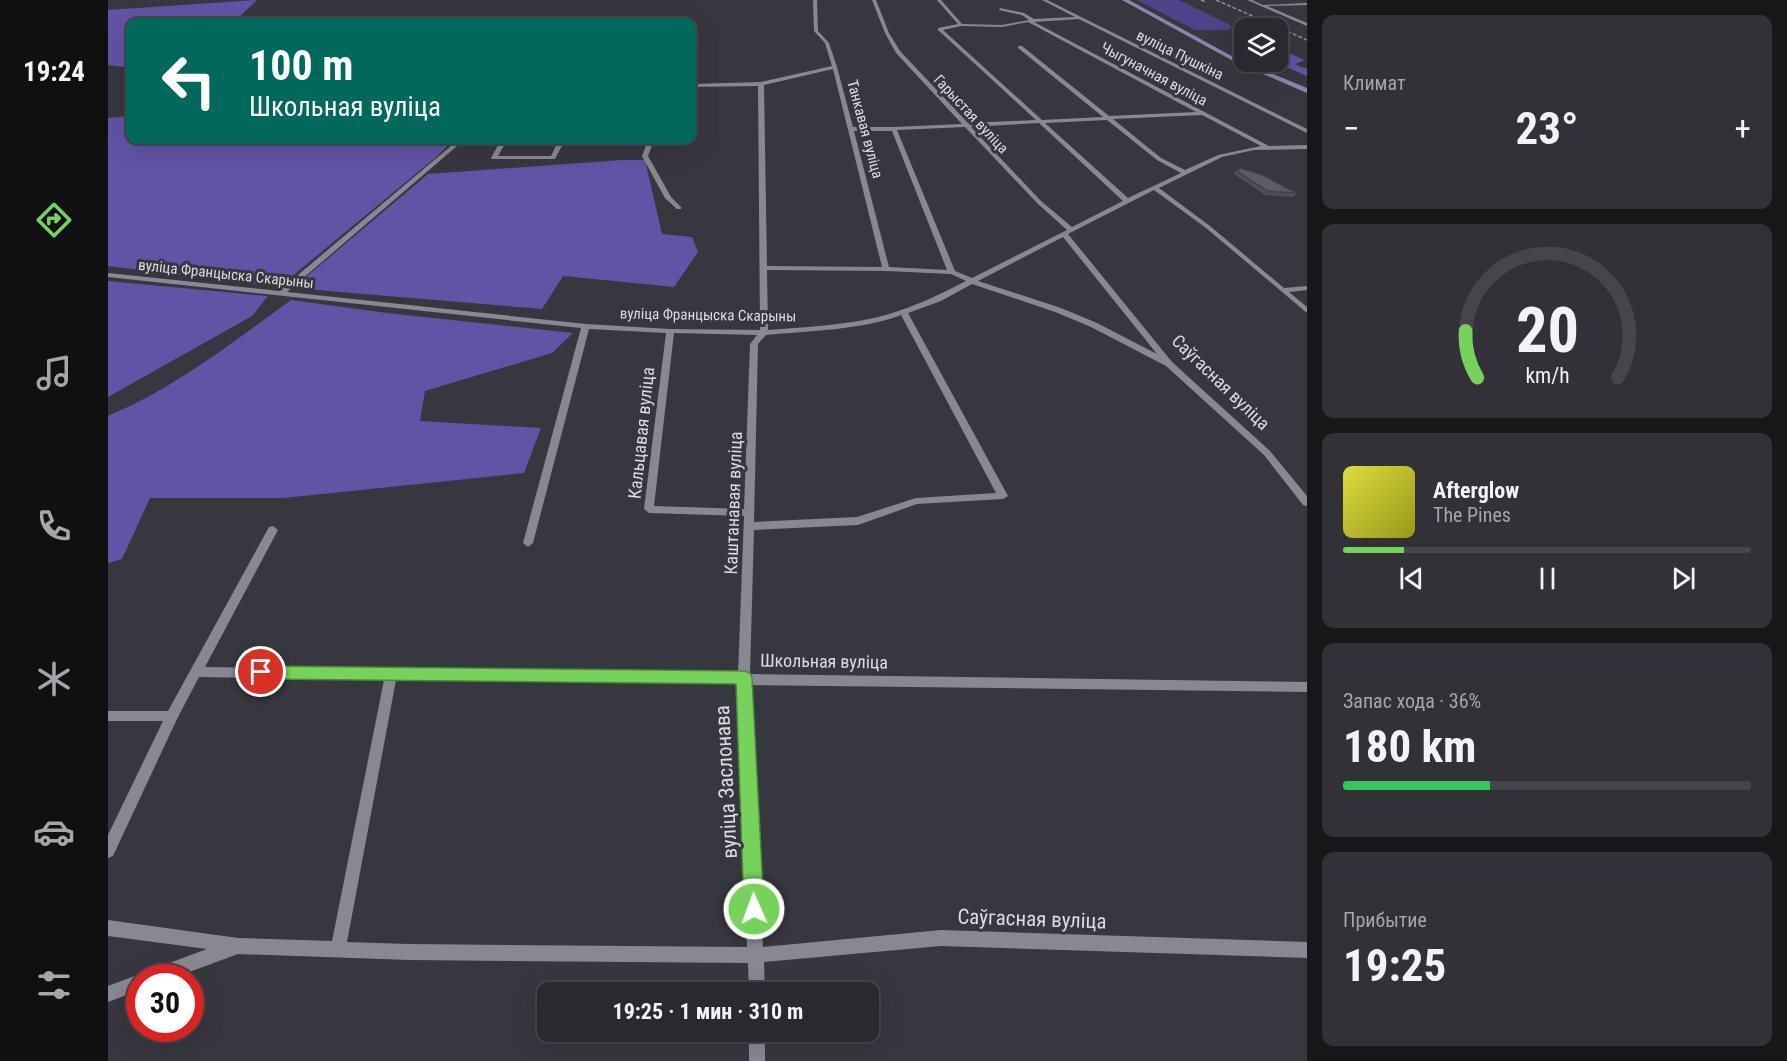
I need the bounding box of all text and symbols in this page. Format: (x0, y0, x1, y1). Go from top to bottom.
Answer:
map controls (1234, 18, 1288, 72)
button: layers (1234, 18, 1288, 72)
street label: вуліца Пушкіна (1134, 26, 1226, 84)
street label: Чыгуначная вуліца (1098, 38, 1210, 110)
text: 100 m (249, 41, 354, 90)
icon: left (150, 42, 228, 120)
text: 19:24 (23, 56, 85, 88)
street label: Гарыстая вуліца (930, 71, 1012, 157)
text: Климат (1343, 71, 1405, 95)
street label: Танкавая вуліца (843, 78, 887, 180)
text: Школьная вуліца (249, 91, 441, 123)
text: 23° (1516, 102, 1579, 155)
text: − (1343, 109, 1360, 148)
text: + (1735, 109, 1751, 148)
icon: directions (33, 199, 75, 241)
street label: вуліца Францыска Скарыны (137, 256, 315, 292)
text: 20 (1515, 294, 1579, 367)
street label: вуліца Францыска Скарыны (620, 304, 796, 326)
street label: Саўгасная вуліца (1168, 330, 1274, 434)
icon: music (33, 352, 75, 394)
text: km/h (1525, 364, 1569, 389)
street label: Кальцавая вуліца (624, 366, 658, 500)
street label: Каштанавая вуліца (720, 431, 746, 575)
text: Afterglow (1433, 478, 1519, 503)
text: The Pines (1433, 503, 1511, 527)
icon: phone (33, 505, 75, 547)
icon: previous (1395, 562, 1428, 595)
icon: pause (1531, 562, 1564, 595)
icon: next (1667, 562, 1700, 595)
pin (235, 646, 286, 697)
street label: Школьная вуліца (760, 649, 888, 673)
icon: arrive (244, 655, 277, 688)
icon: climate (33, 658, 75, 700)
text: Запас хода · 36% (1343, 689, 1481, 713)
street label: вуліца Заслонава (710, 705, 742, 859)
text: 180 km (1343, 720, 1476, 773)
icon: car (33, 811, 75, 853)
position arrow (722, 877, 786, 941)
street label: Саўгасная вуліца (957, 904, 1107, 934)
text: Прибытие (1343, 908, 1427, 932)
text: 19:25 (1343, 939, 1446, 992)
icon: filters (33, 964, 75, 1006)
speed limit sign: 30 (126, 964, 204, 1042)
text: 19:25 · 1 мин · 310 m (613, 999, 803, 1024)

